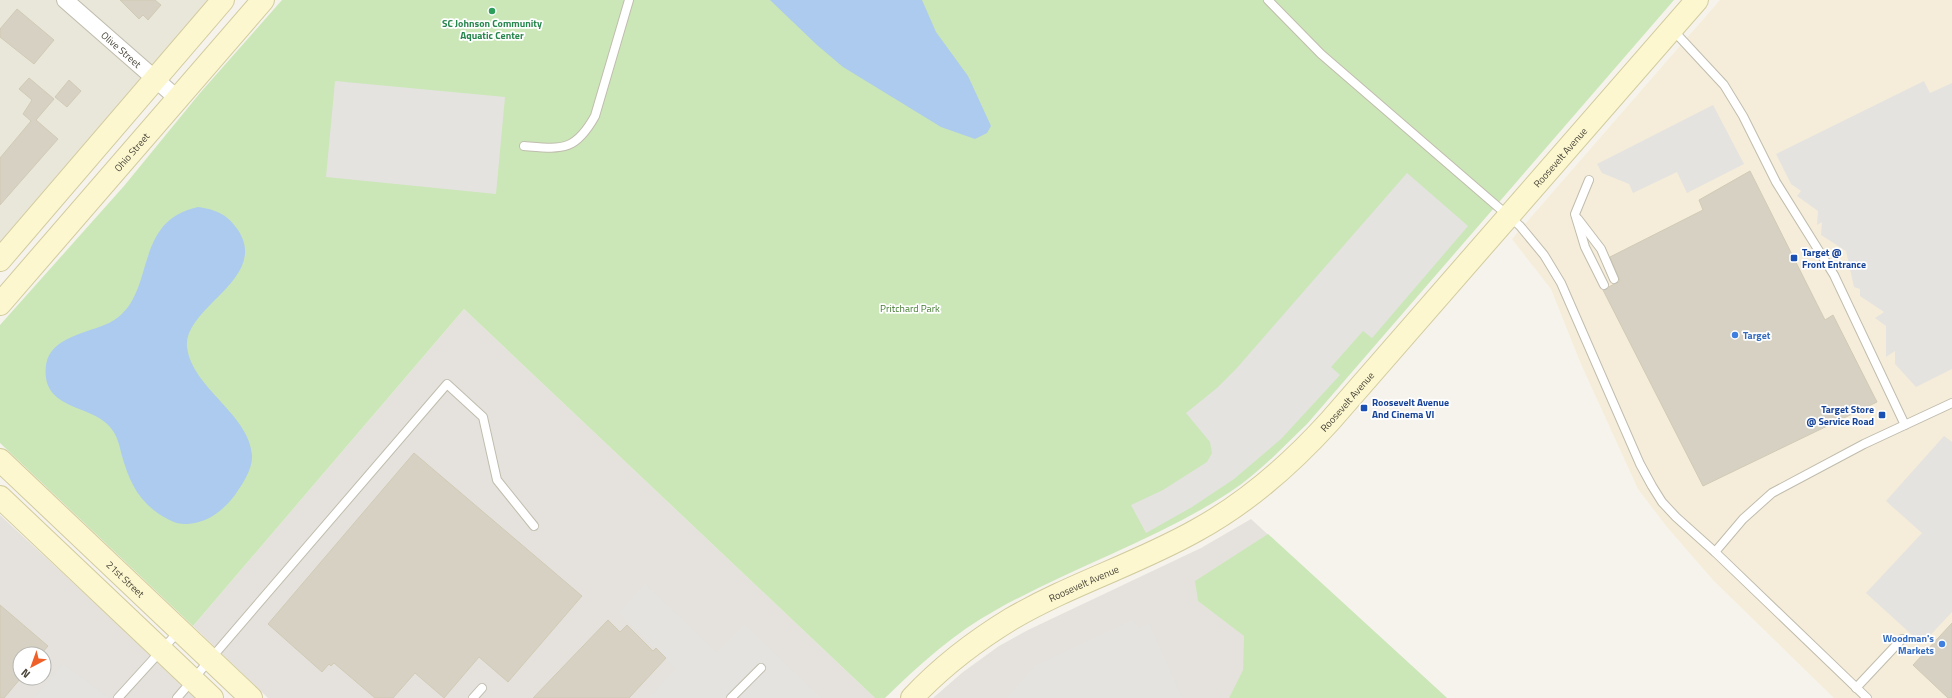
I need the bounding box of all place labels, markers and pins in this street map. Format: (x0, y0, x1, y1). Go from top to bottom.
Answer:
marker: SC Johnson Community Aquatic Center (487, 6, 497, 16)
place label: SC Johnson Community Aquatic Center (442, 16, 542, 43)
place label: Target @ Front Entrance (1802, 245, 1866, 272)
marker: Target @ Front Entrance (1789, 253, 1799, 263)
place label: Target (1743, 328, 1771, 343)
marker: Target (1730, 330, 1740, 340)
place label: Roosevelt Avenue And Cinema VI (1372, 395, 1449, 422)
place label: Target Store @ Service Road (1806, 402, 1874, 429)
marker: Roosevelt Avenue And Cinema VI (1359, 403, 1369, 413)
marker: Target Store @ Service Road (1877, 410, 1887, 420)
place label: Woodman's Markets (1883, 631, 1934, 658)
marker: Woodman's Markets (1937, 639, 1947, 649)

